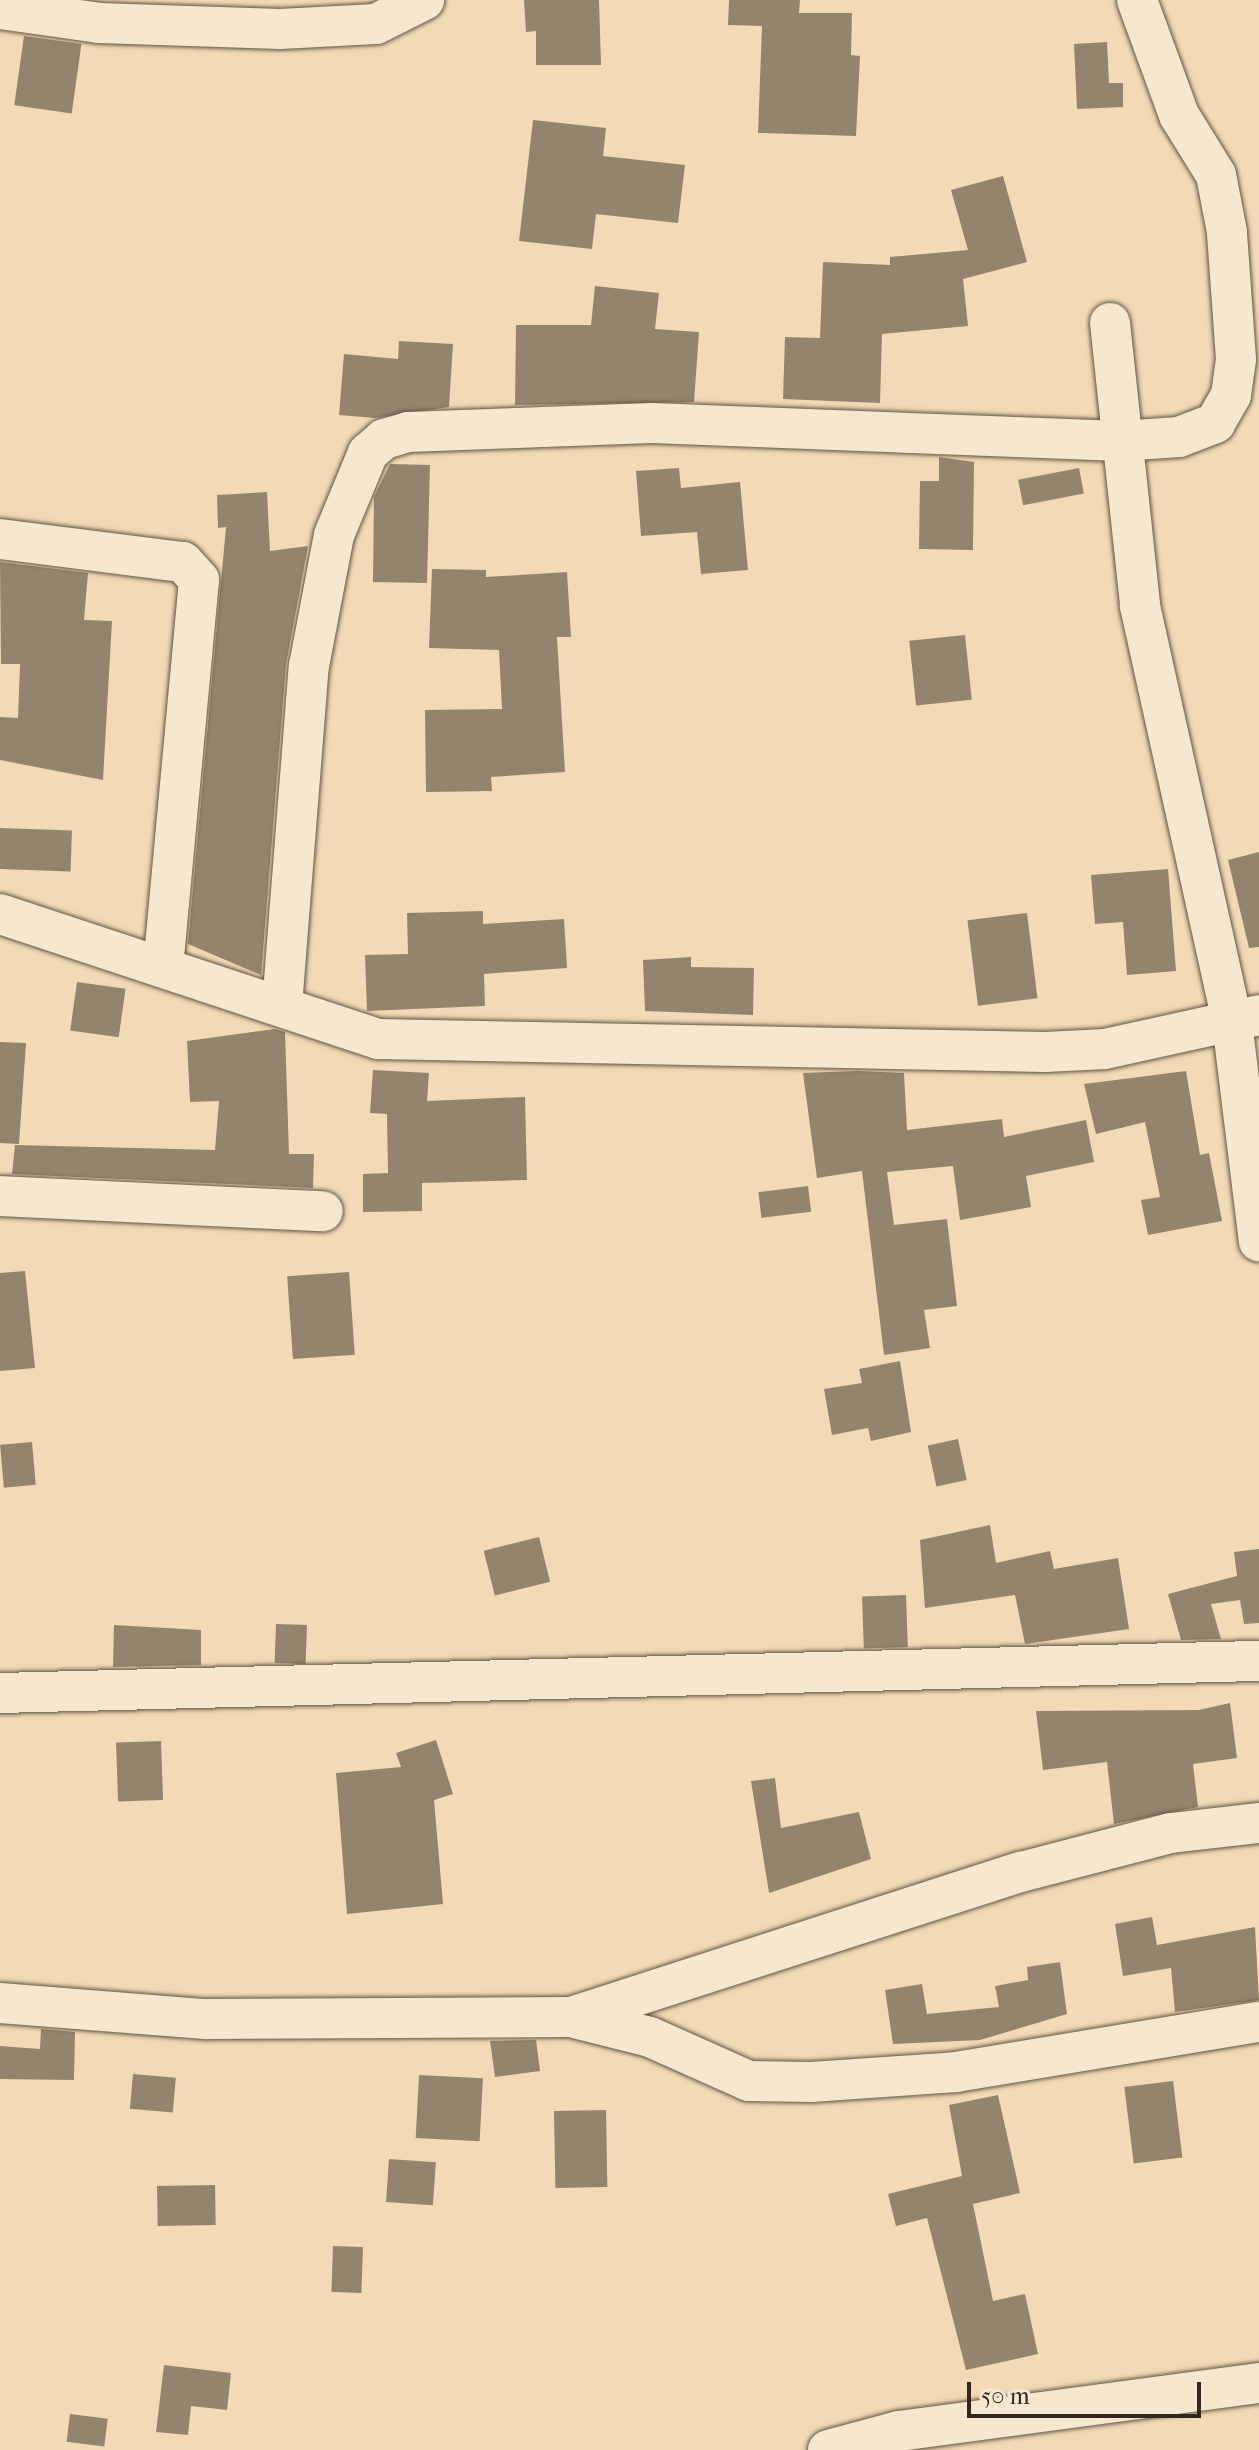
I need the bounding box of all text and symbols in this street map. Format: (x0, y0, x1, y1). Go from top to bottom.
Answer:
scale bar (971, 2366, 1205, 2416)
text: 50 m (981, 2382, 1030, 2410)

